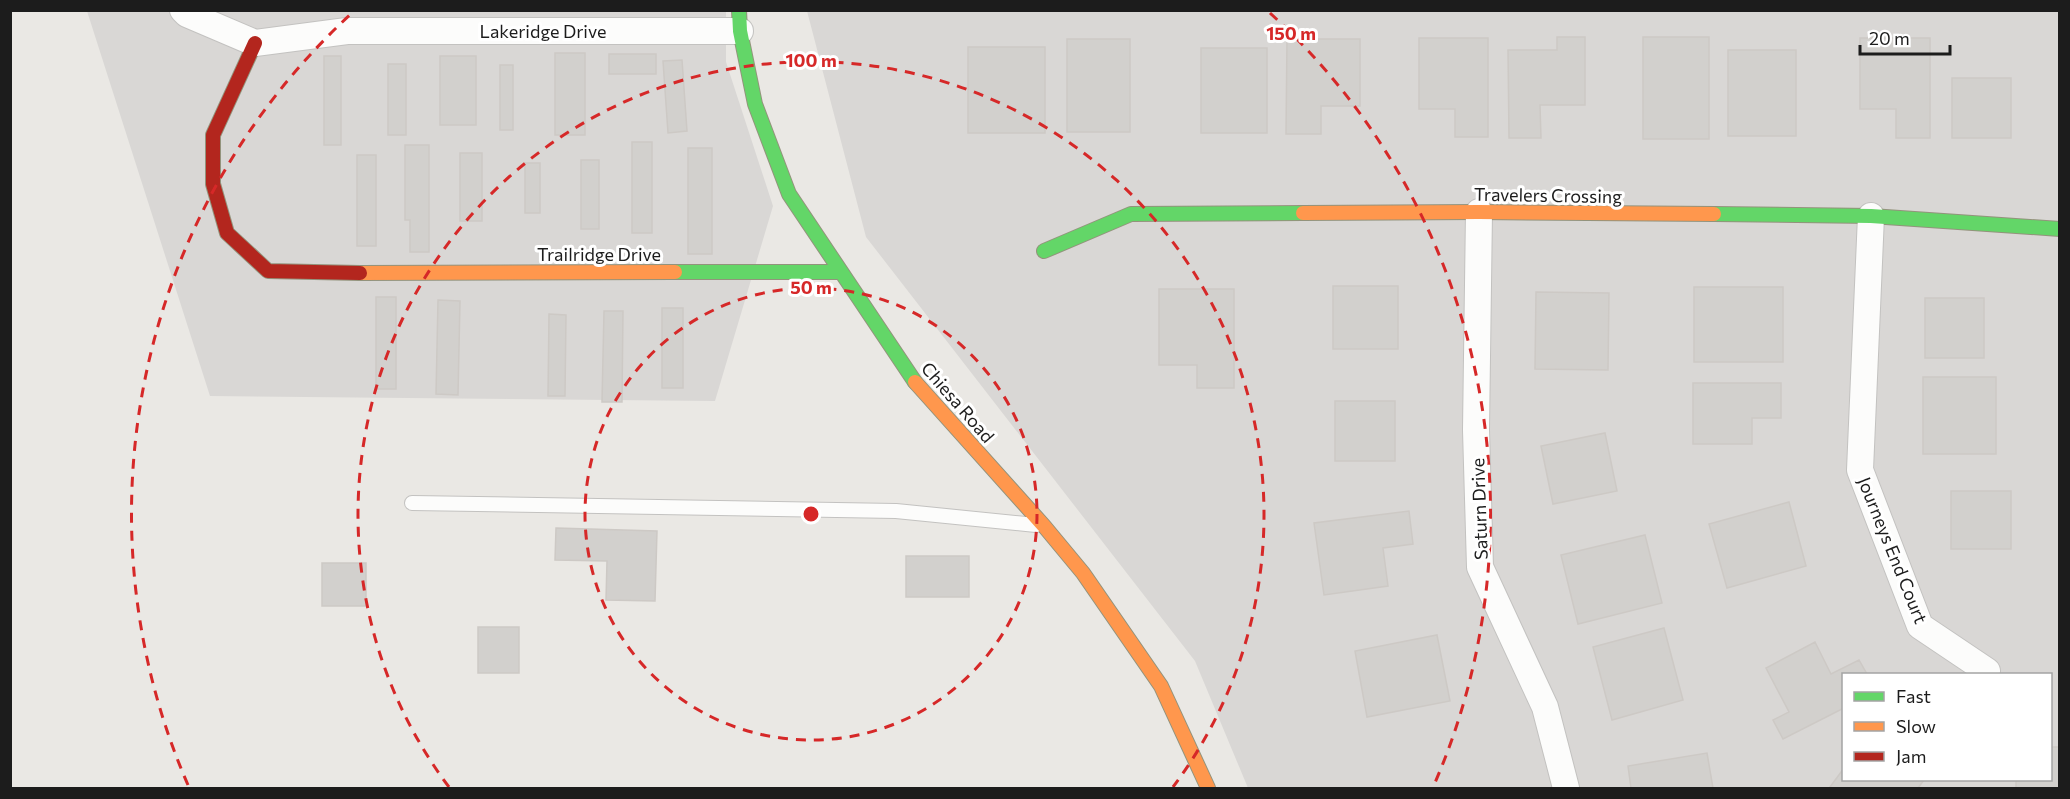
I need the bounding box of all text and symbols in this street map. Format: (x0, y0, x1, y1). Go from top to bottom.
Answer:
scale bar (1860, 18, 1950, 56)
street label: Lakeridge Drive (480, 20, 606, 42)
text: 150 m (1266, 22, 1316, 44)
text: 20 m (1869, 27, 1910, 49)
text: 100 m (785, 49, 837, 71)
street label: Travelers Crossing (1474, 183, 1622, 207)
street label: Trailridge Drive (537, 243, 661, 265)
text: 50 m (790, 276, 832, 298)
street label: Chiesa Road (917, 357, 999, 447)
street label: Saturn Drive (1466, 458, 1492, 560)
street label: Journeys End Court (1854, 473, 1932, 627)
centre of rings (801, 504, 821, 524)
legend (1842, 673, 2052, 781)
text: Fast (1896, 685, 1931, 707)
text: Slow (1896, 715, 1936, 737)
text: Jam (1896, 745, 1926, 767)

